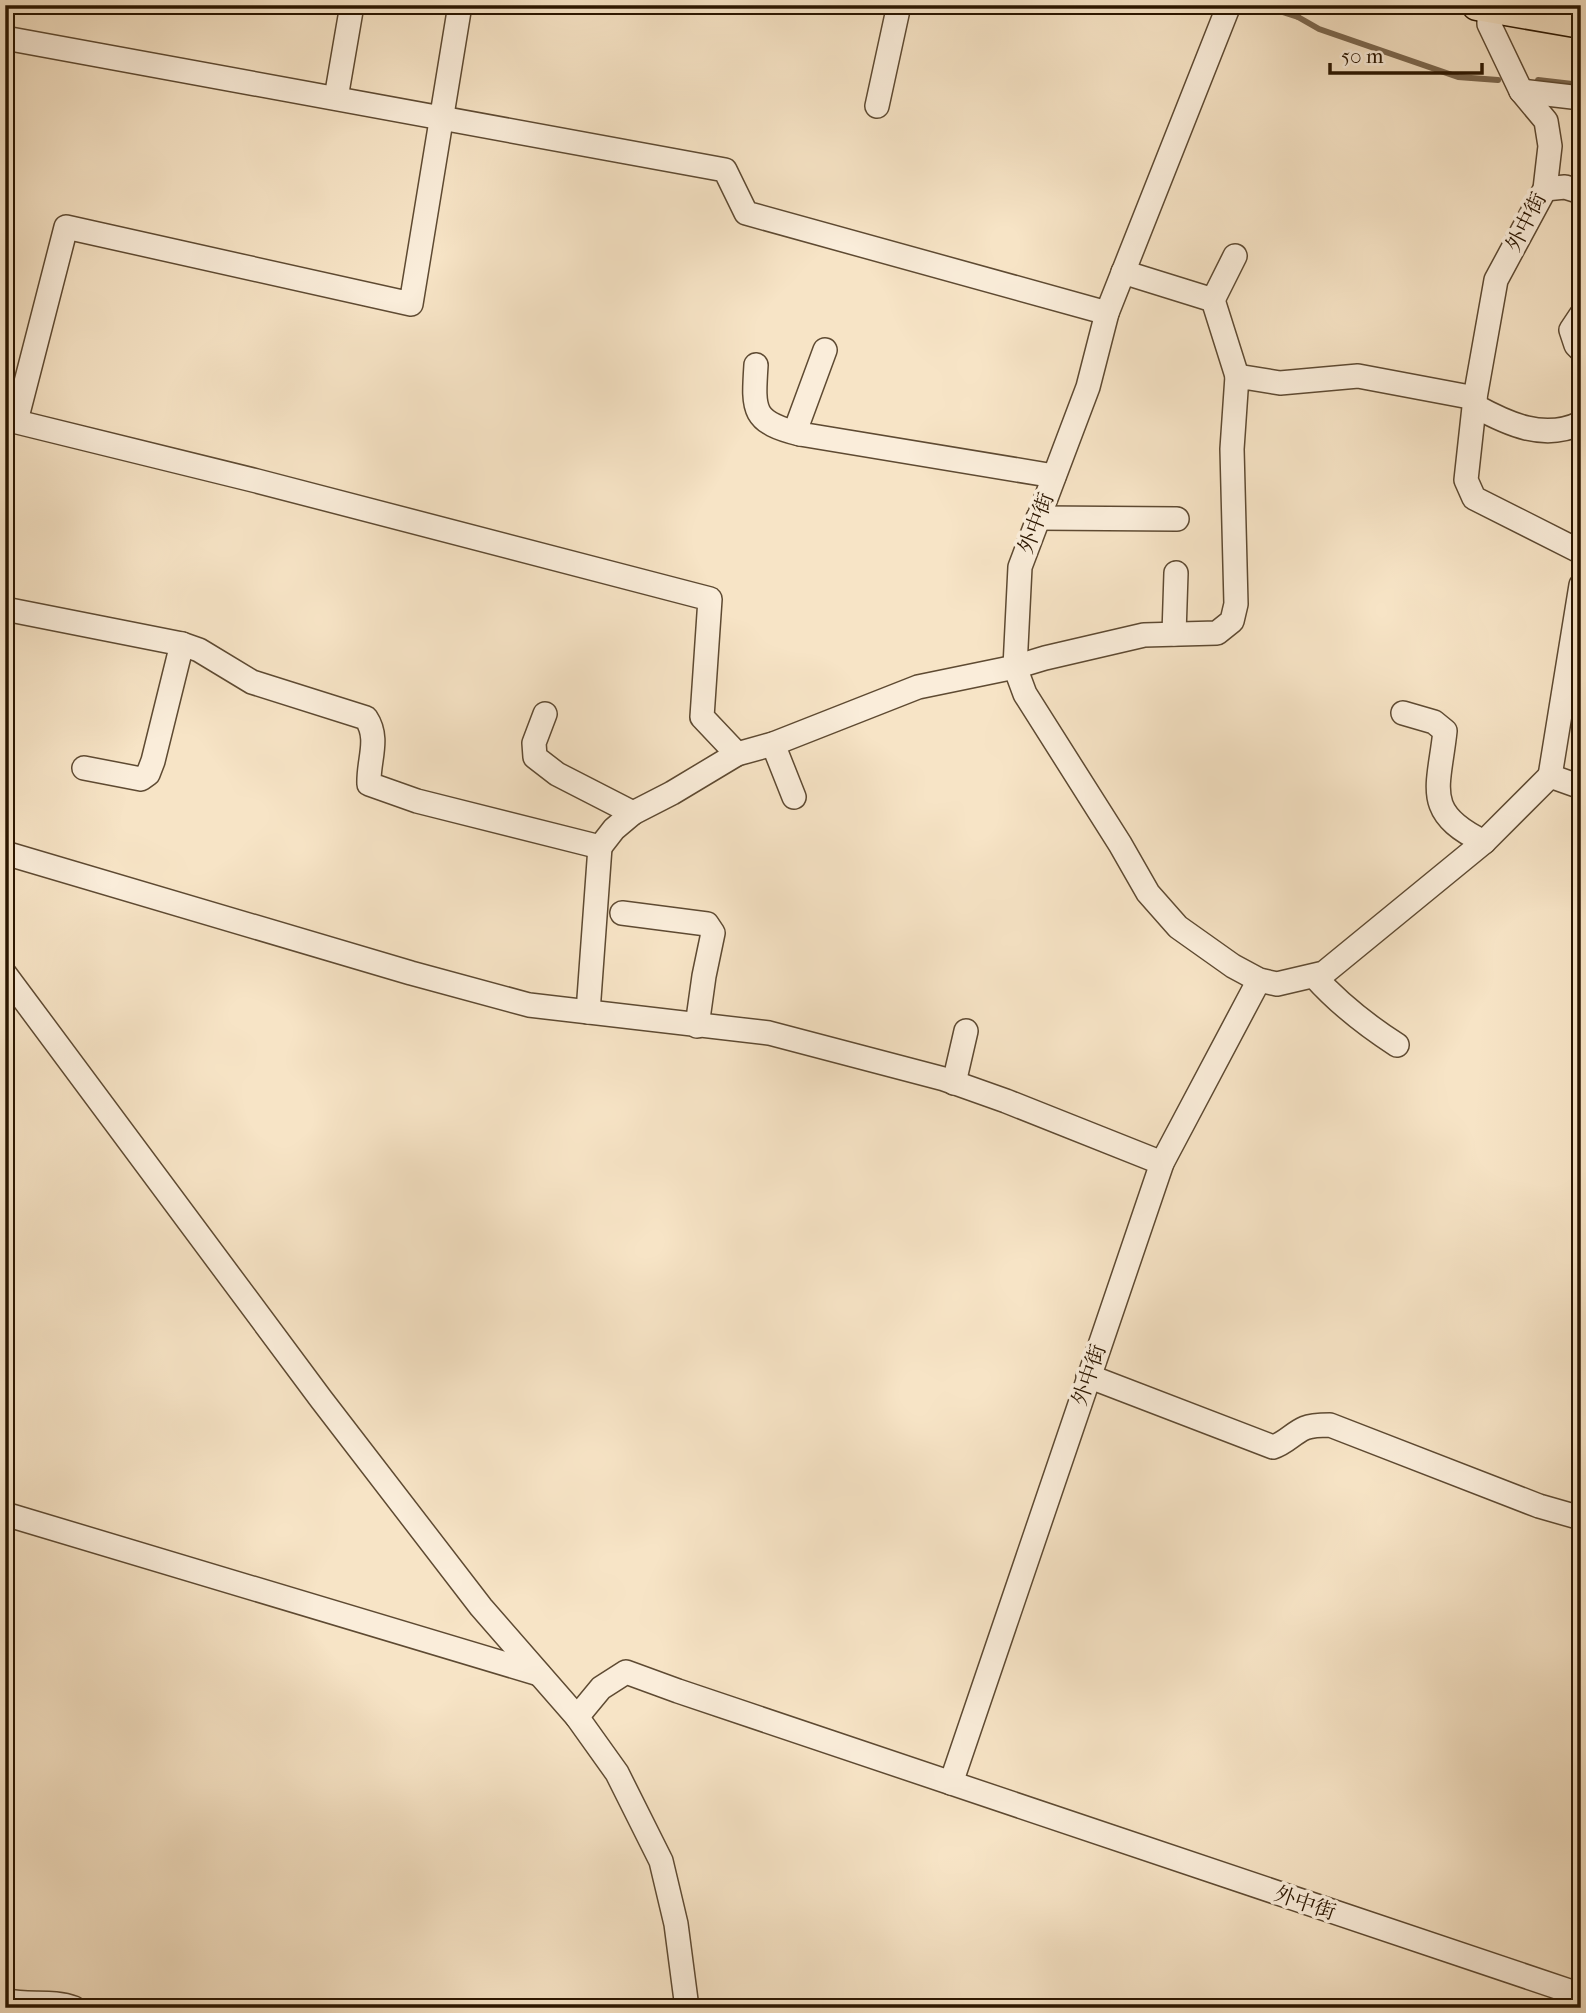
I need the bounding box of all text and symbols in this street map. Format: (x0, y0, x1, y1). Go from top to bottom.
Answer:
scale bar (1330, 32, 1483, 76)
text: 50 m (1341, 44, 1384, 68)
street label: 外中街 (1501, 188, 1551, 256)
street label: 外中街 (1014, 489, 1058, 557)
street label: 外中街 (1067, 1341, 1111, 1409)
street label: 外中街 (1271, 1881, 1339, 1925)

